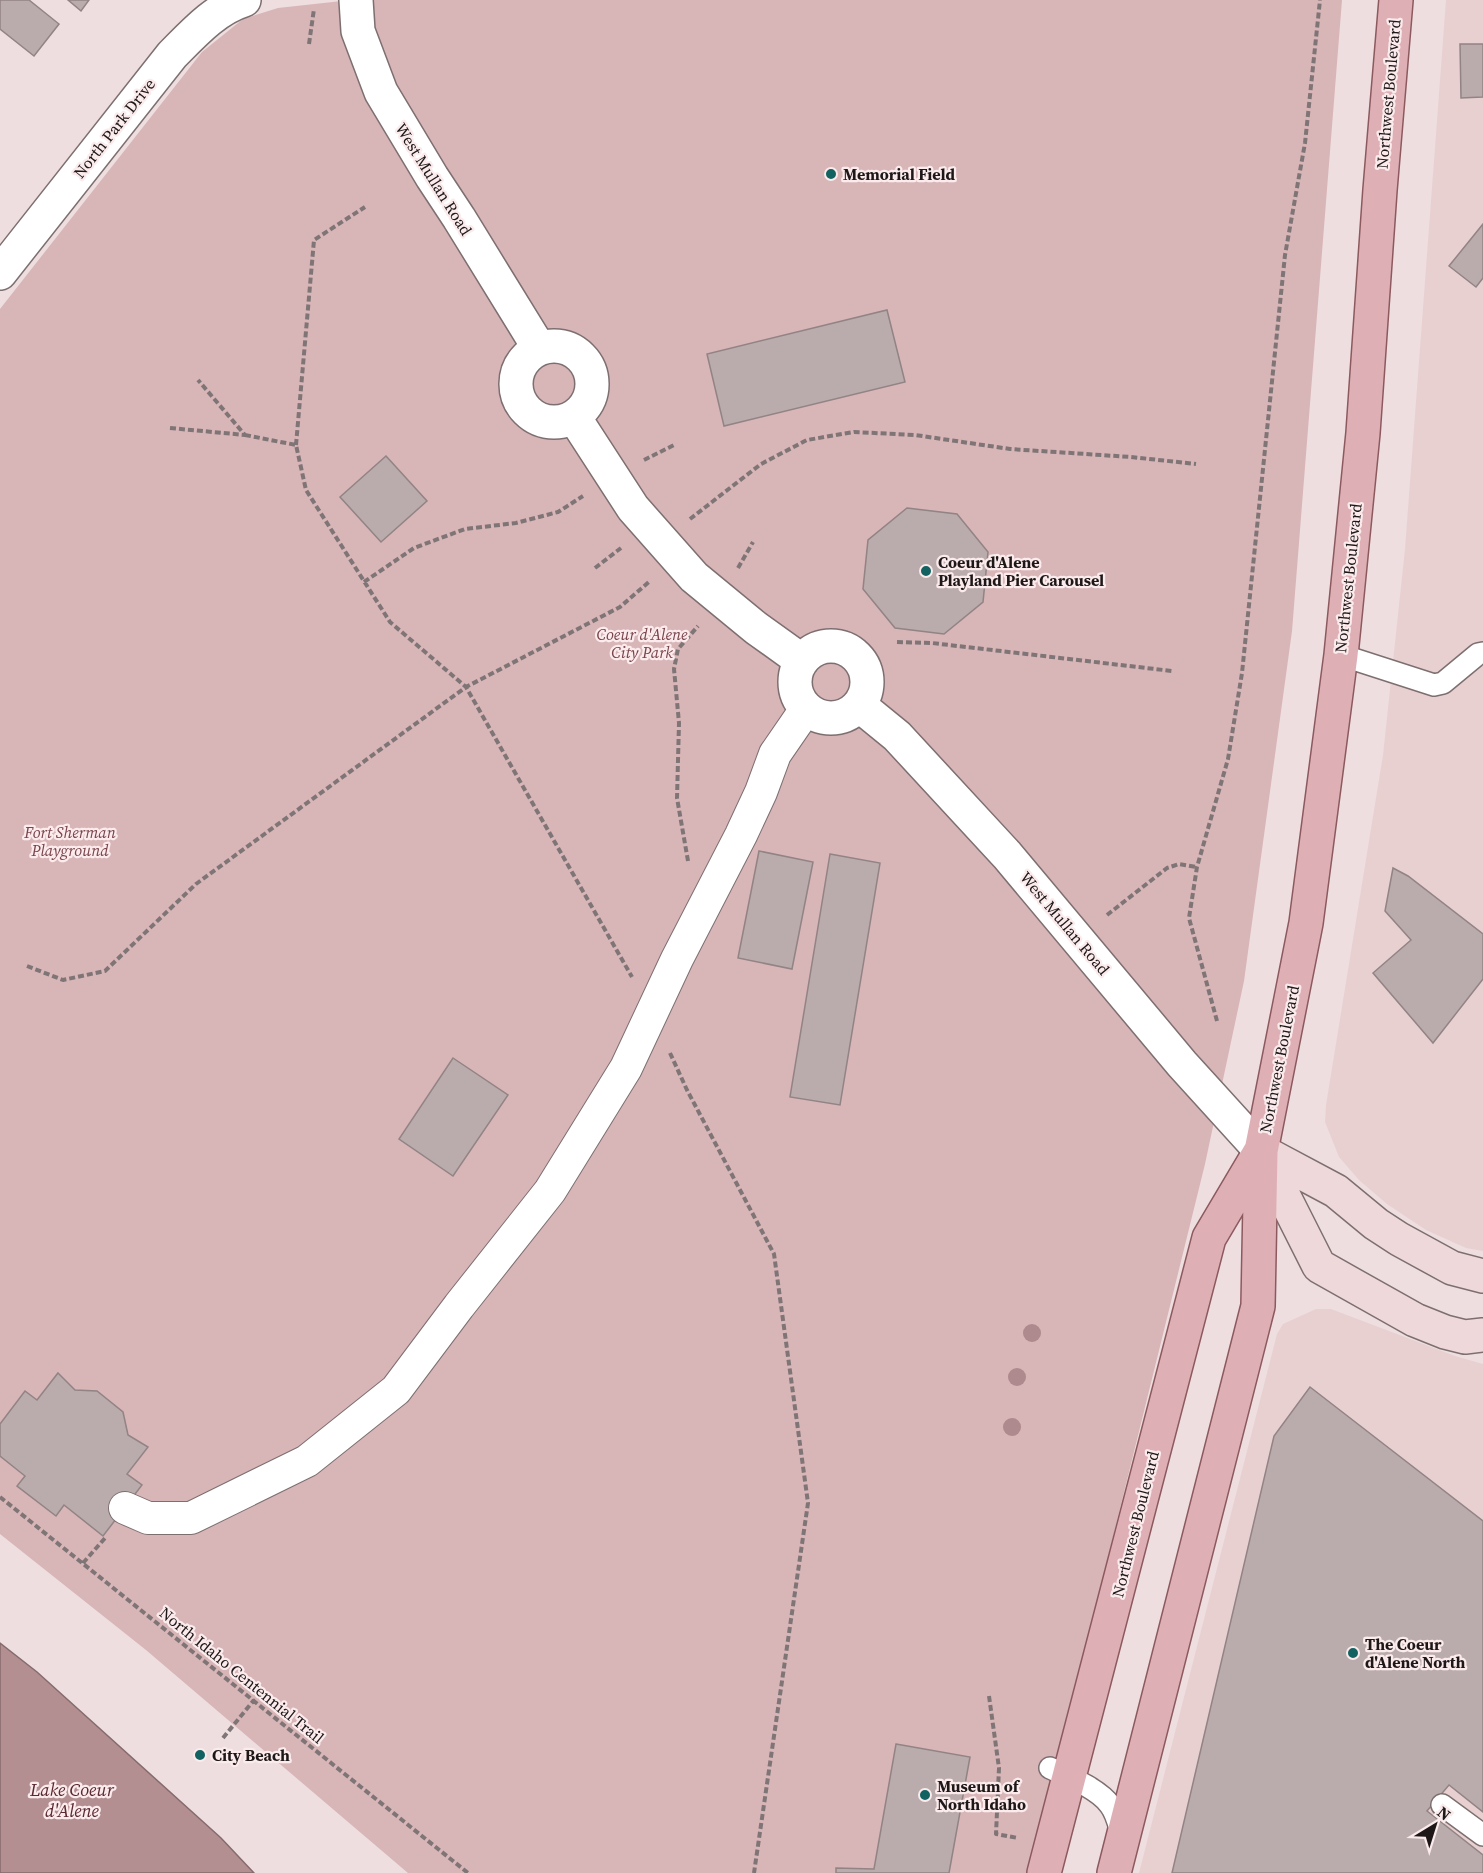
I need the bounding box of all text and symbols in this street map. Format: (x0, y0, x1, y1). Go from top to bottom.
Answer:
street label: Northwest Boulevard (1371, 18, 1405, 170)
street label: North Park Drive (68, 74, 160, 182)
street label: West Mullan Road (391, 119, 477, 239)
place label: Memorial Field (843, 163, 956, 185)
marker: Memorial Field (824, 167, 838, 181)
street label: Northwest Boulevard (1329, 502, 1367, 654)
place label: Coeur d'Alene Playland Pier Carousel (938, 551, 1104, 591)
marker: Coeur d'Alene Playland Pier Carousel (919, 564, 933, 578)
park label: Coeur d'Alene City Park (596, 623, 688, 663)
park label: Fort Sherman Playground (23, 821, 116, 861)
street label: West Mullan Road (1015, 867, 1115, 979)
street label: Northwest Boulevard (1254, 983, 1304, 1135)
street label: Northwest Boulevard (1106, 1449, 1164, 1599)
street label: North Idaho Centennial Trail (155, 1602, 329, 1748)
place label: The Coeur d'Alene North (1365, 1633, 1465, 1673)
marker: The Coeur d'Alene North (1346, 1646, 1360, 1660)
place label: City Beach (212, 1744, 290, 1766)
marker: City Beach (193, 1748, 207, 1762)
place label: Museum of North Idaho (937, 1775, 1026, 1815)
water label: Lake Coeur d'Alene (29, 1777, 115, 1823)
marker: Museum of North Idaho (918, 1788, 932, 1802)
north arrow (1405, 1795, 1465, 1855)
text: N (1433, 1801, 1456, 1826)

